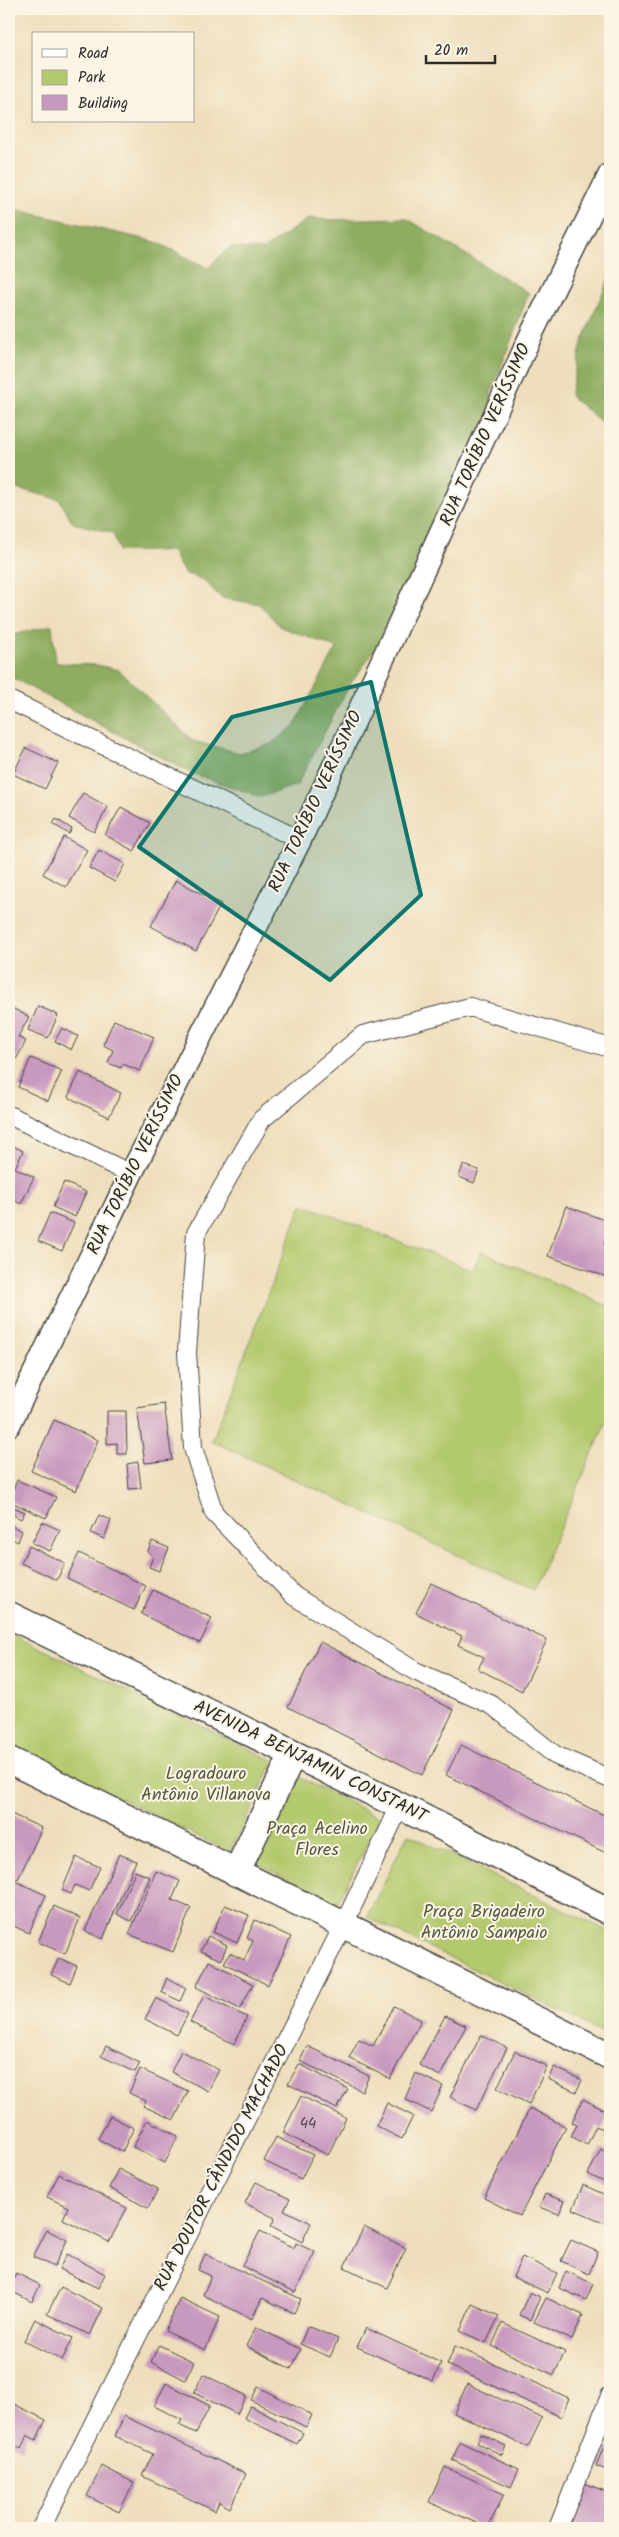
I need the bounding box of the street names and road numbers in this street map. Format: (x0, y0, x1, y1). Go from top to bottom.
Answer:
street label: RUA TORÍBIO VERÍSSIMO (433, 339, 539, 531)
street label: RUA TORÍBIO VERÍSSIMO (261, 706, 371, 898)
street label: RUA TORÍBIO VERÍSSIMO (80, 1070, 192, 1260)
street label: AVENIDA BENJAMIN CONSTANT (188, 1693, 433, 1832)
street label: RUA DOUTOR CÂNDIDO MACHADO (147, 2039, 297, 2297)

